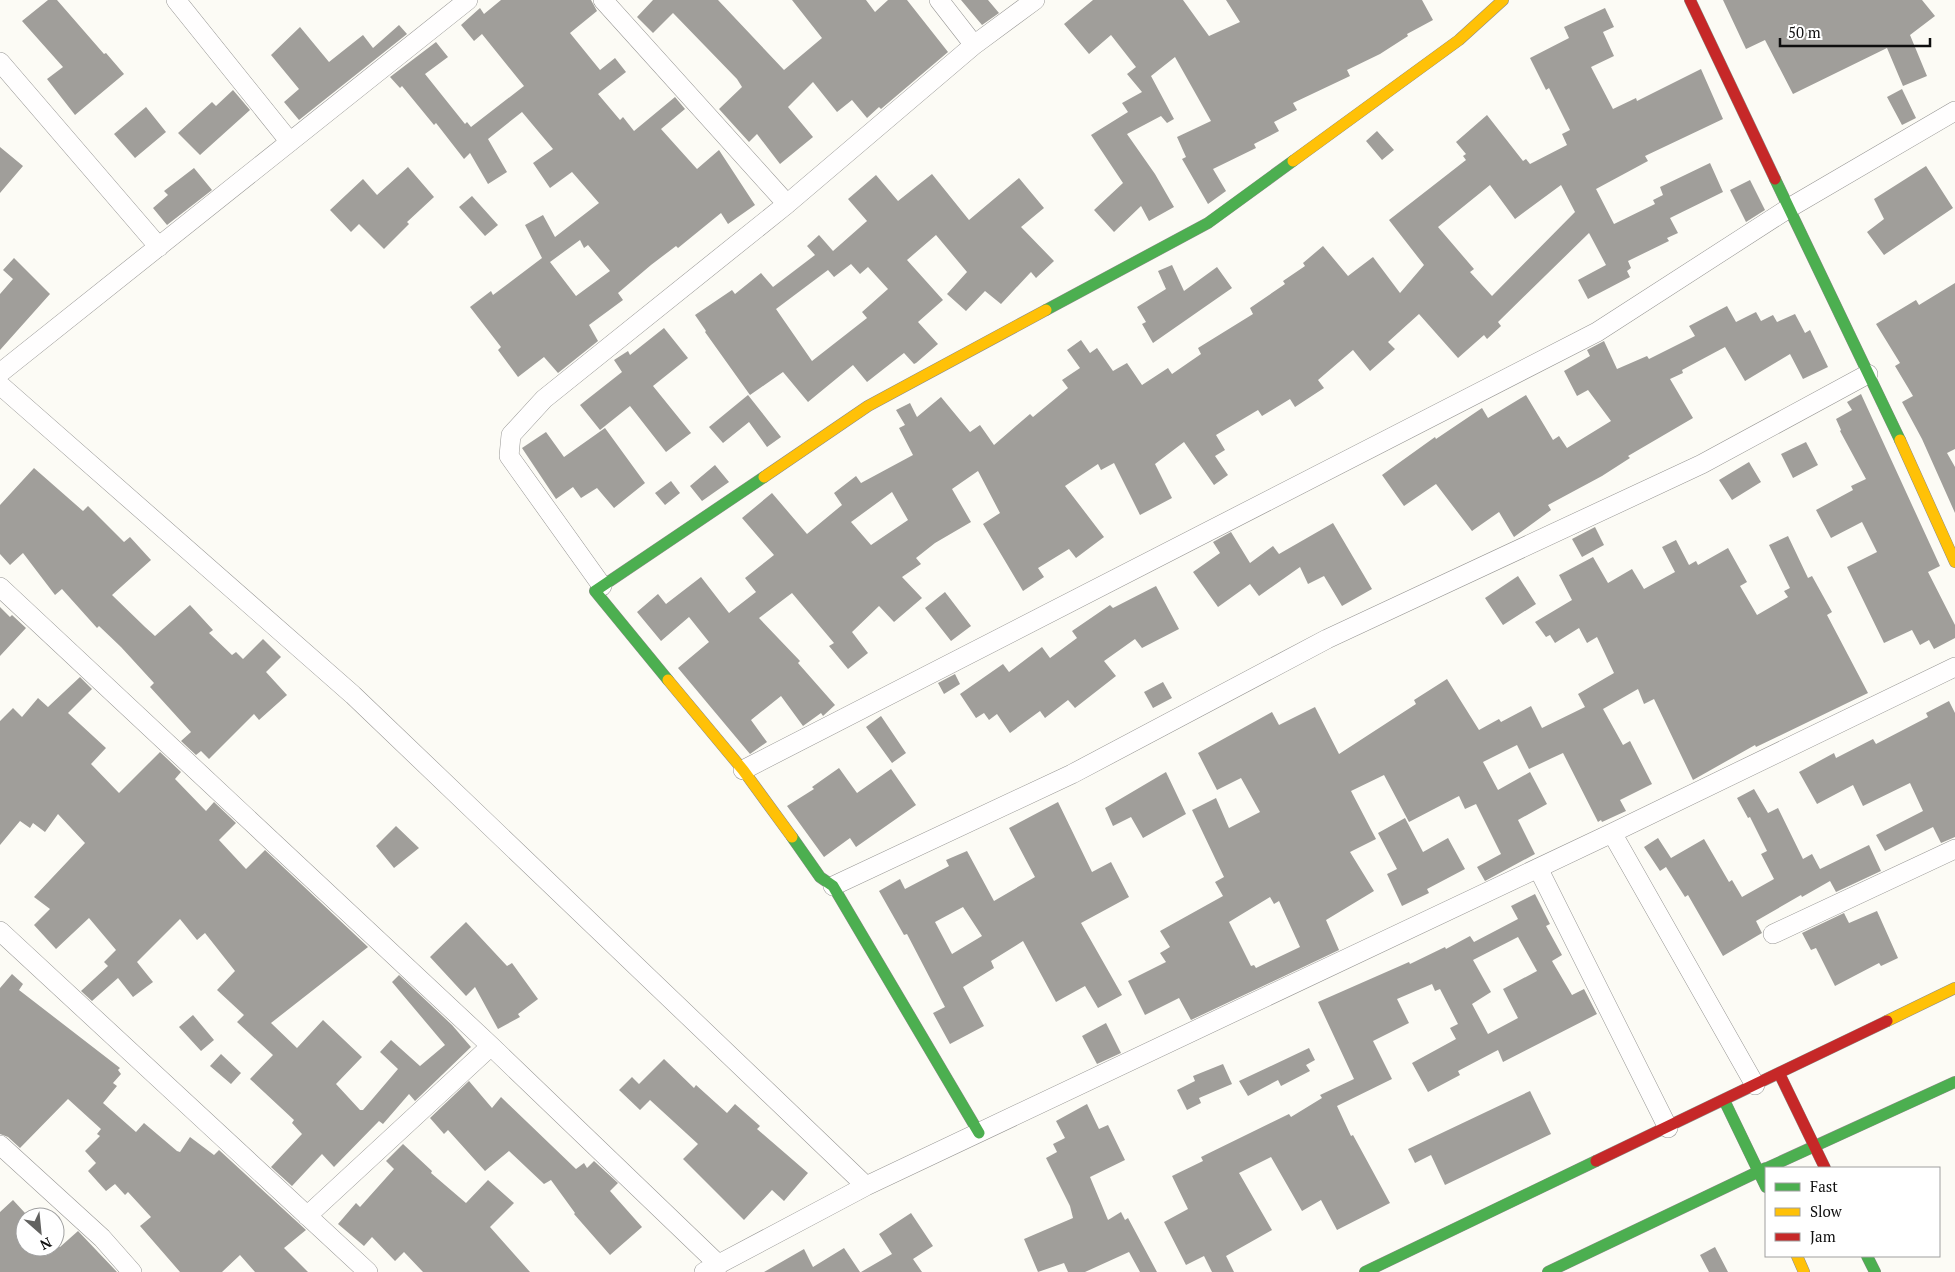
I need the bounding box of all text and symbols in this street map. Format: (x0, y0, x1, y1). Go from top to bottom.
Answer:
scale bar (1780, 15, 1930, 47)
text: 50 m (1788, 22, 1821, 42)
legend (1765, 1167, 1940, 1257)
text: Fast (1810, 1176, 1838, 1196)
text: Slow (1810, 1201, 1843, 1221)
north arrow (15, 1207, 65, 1257)
text: Jam (1810, 1226, 1836, 1246)
text: N (37, 1233, 55, 1255)

